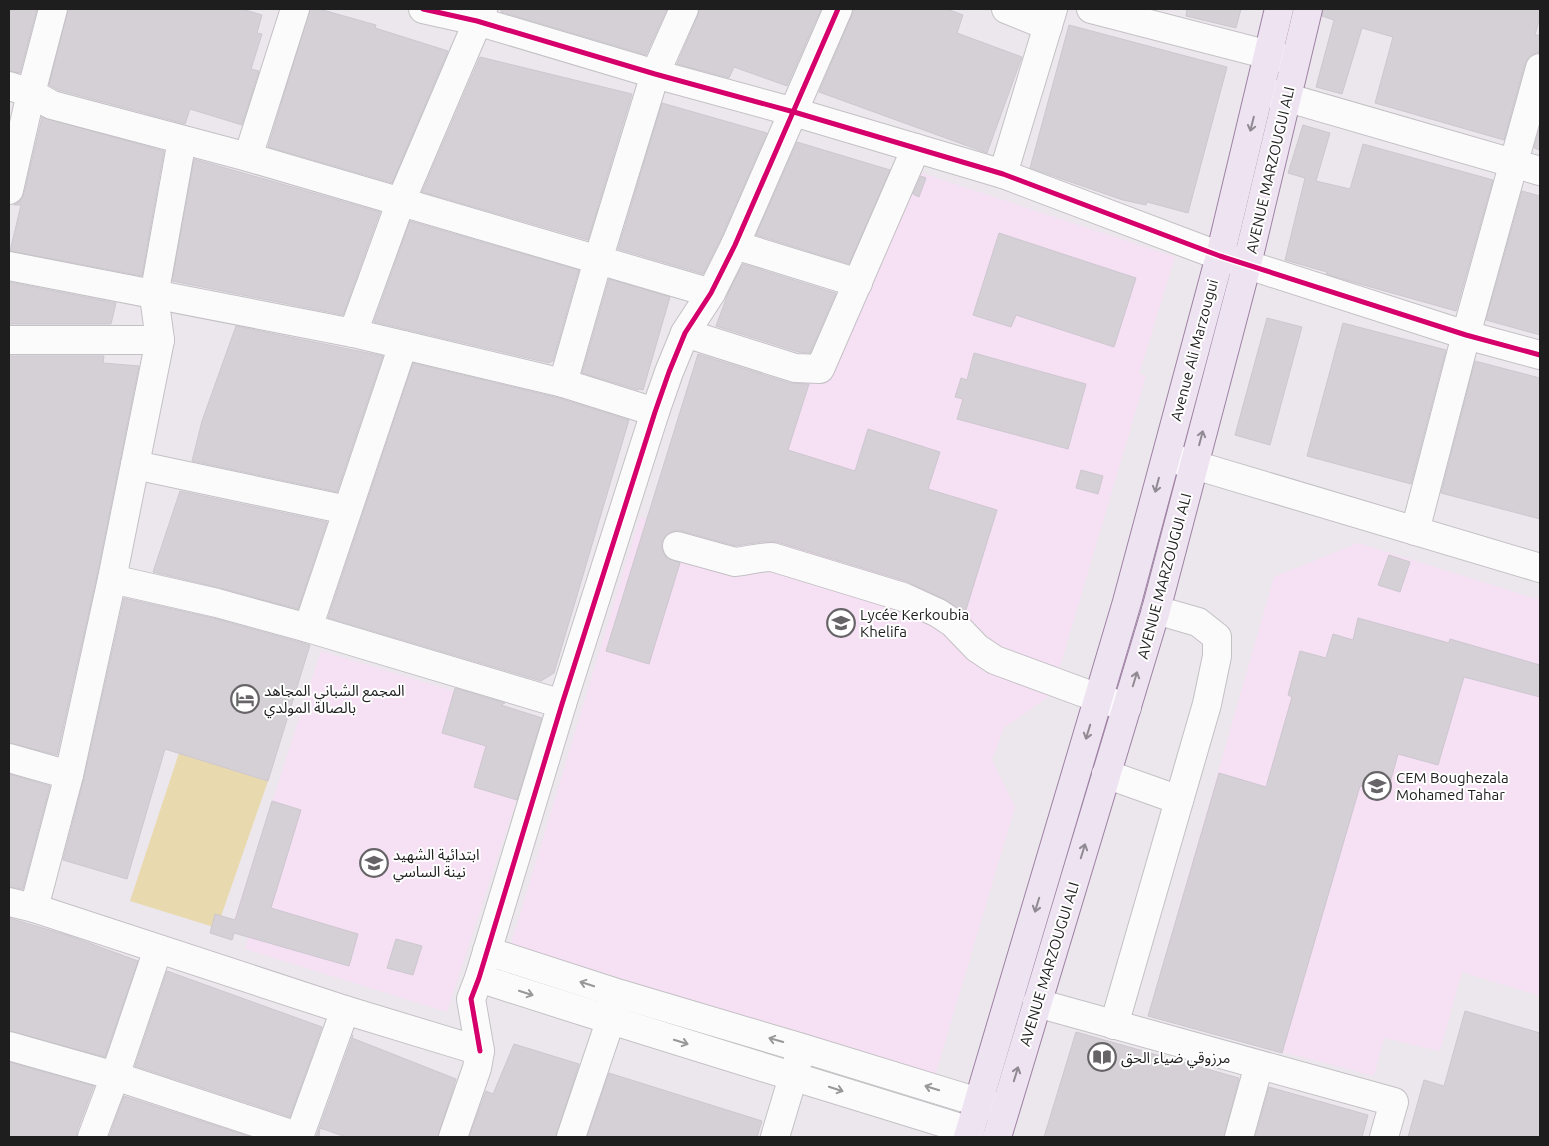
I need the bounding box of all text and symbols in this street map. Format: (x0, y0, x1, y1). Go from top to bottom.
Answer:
street label: AVENUE MARZOUGUI ALI (1242, 85, 1298, 255)
one-way arrow (1247, 116, 1256, 132)
street label: Avenue Ali Marzougui (1167, 277, 1221, 423)
one-way arrow (1197, 430, 1206, 446)
one-way arrow (1152, 476, 1161, 492)
street label: AVENUE MARZOUGUI ALI (1134, 491, 1194, 661)
place label: Lycée Kerkoubia Khelifa (860, 606, 969, 640)
school or university icon: Lycée Kerkoubia Khelifa (826, 608, 856, 638)
one-way arrow (1131, 671, 1141, 687)
place label: المجمع الشباني المجاهد بالصالة المولدي (264, 682, 405, 719)
hotel icon: المجمع الشباني المجاهد بالصالة المولدي (230, 684, 260, 714)
one-way arrow (1082, 724, 1092, 740)
place label: CEM Boughezala Mohamed Tahar (1396, 769, 1509, 803)
school or university icon: CEM Boughezala Mohamed Tahar (1362, 771, 1392, 801)
one-way arrow (1078, 844, 1088, 860)
place label: ابتدائية الشهيد نينة الساسي (393, 846, 480, 883)
school or university icon: ابتدائية الشهيد نينة الساسي (359, 848, 389, 878)
street label: AVENUE MARZOUGUI ALI (1016, 880, 1082, 1048)
one-way arrow (1031, 897, 1041, 913)
one-way arrow (579, 978, 595, 988)
one-way arrow (517, 989, 533, 999)
one-way arrow (769, 1035, 785, 1045)
one-way arrow (672, 1037, 688, 1047)
library icon: مرزوقي ضياء الحق (1087, 1042, 1117, 1072)
place label: مرزوقي ضياء الحق (1121, 1049, 1230, 1069)
one-way arrow (1011, 1066, 1021, 1082)
one-way arrow (924, 1083, 940, 1092)
one-way arrow (828, 1085, 844, 1094)

